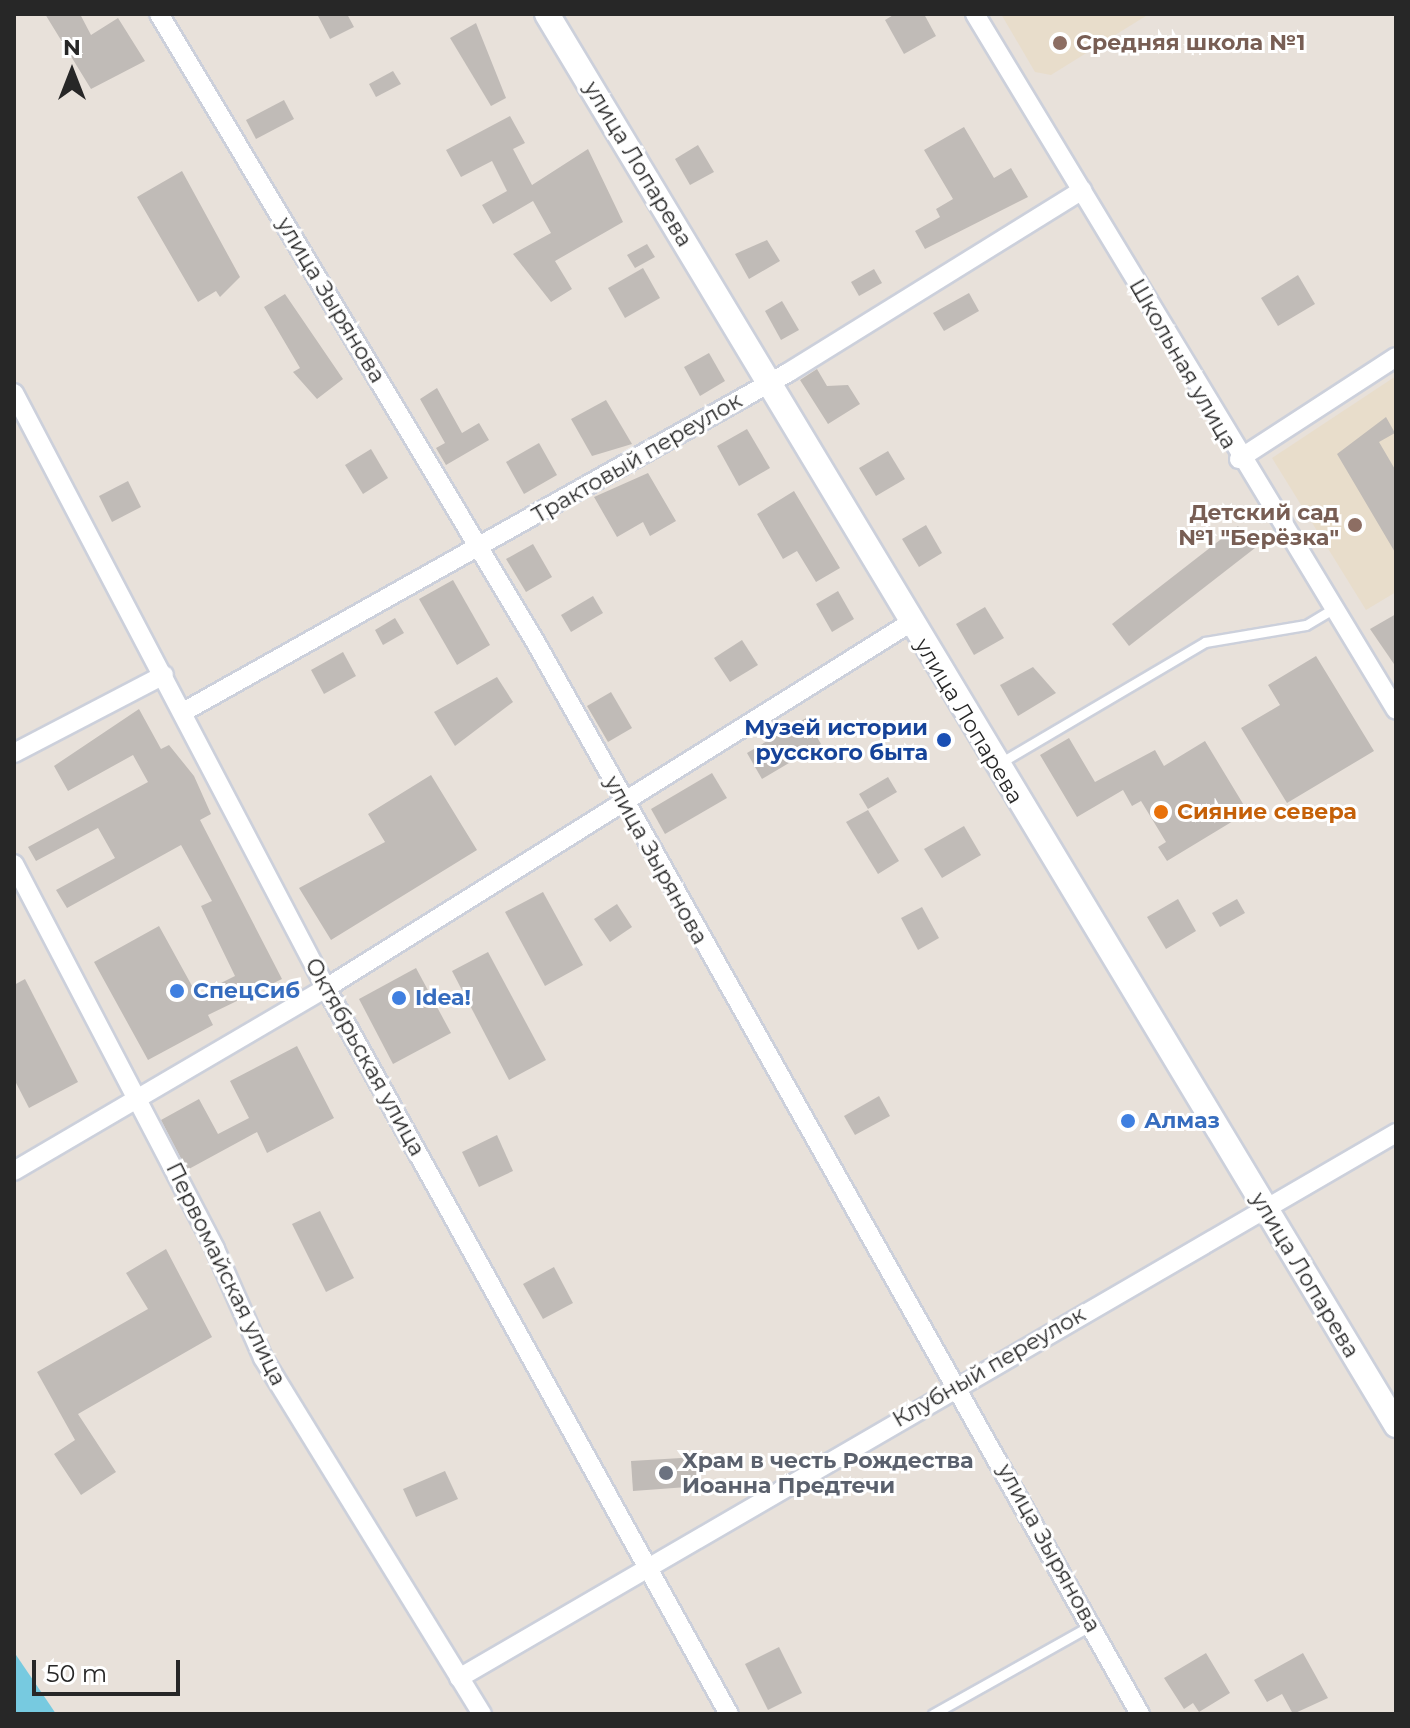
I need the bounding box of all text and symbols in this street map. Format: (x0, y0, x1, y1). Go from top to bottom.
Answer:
place label: Средняя школа №1 (1076, 30, 1305, 56)
north arrow (32, 32, 112, 112)
text: N (63, 34, 81, 61)
marker: Средняя школа №1 (1051, 34, 1069, 52)
street label: улица Лопарева (578, 77, 698, 251)
street label: улица Зырянова (271, 212, 391, 388)
street label: Школьная улица (1124, 274, 1242, 454)
street label: Трактовый переулок (527, 387, 747, 529)
place label: Детский сад №1 "Берёзка" (1178, 499, 1339, 550)
marker: Детский сад №1 "Берёзка" (1346, 516, 1364, 534)
street label: улица Лопарева (909, 634, 1029, 808)
place label: Музей истории русского быта (744, 714, 928, 766)
marker: Музей истории русского быта (935, 731, 953, 749)
street label: улица Зырянова (599, 771, 713, 949)
place label: Сияние севера (1177, 799, 1357, 825)
marker: Сияние севера (1152, 803, 1170, 821)
street label: Октябрьская улица (300, 953, 430, 1161)
place label: СпецСиб (193, 978, 300, 1004)
marker: СпецСиб (168, 982, 186, 1000)
place label: Idea! (415, 985, 471, 1011)
marker: Idea! (390, 989, 408, 1007)
place label: Алмаз (1144, 1108, 1220, 1134)
marker: Алмаз (1119, 1112, 1137, 1130)
street label: Первомайская улица (160, 1158, 292, 1390)
street label: улица Лопарева (1245, 1188, 1365, 1362)
street label: Клубный переулок (888, 1301, 1090, 1433)
place label: Храм в честь Рождества Иоанна Предтечи (682, 1447, 974, 1498)
street label: улица Зырянова (992, 1459, 1106, 1637)
marker: Храм в честь Рождества Иоанна Предтечи (657, 1464, 675, 1482)
scale bar (36, 1644, 184, 1694)
text: 50 m (46, 1659, 107, 1688)

